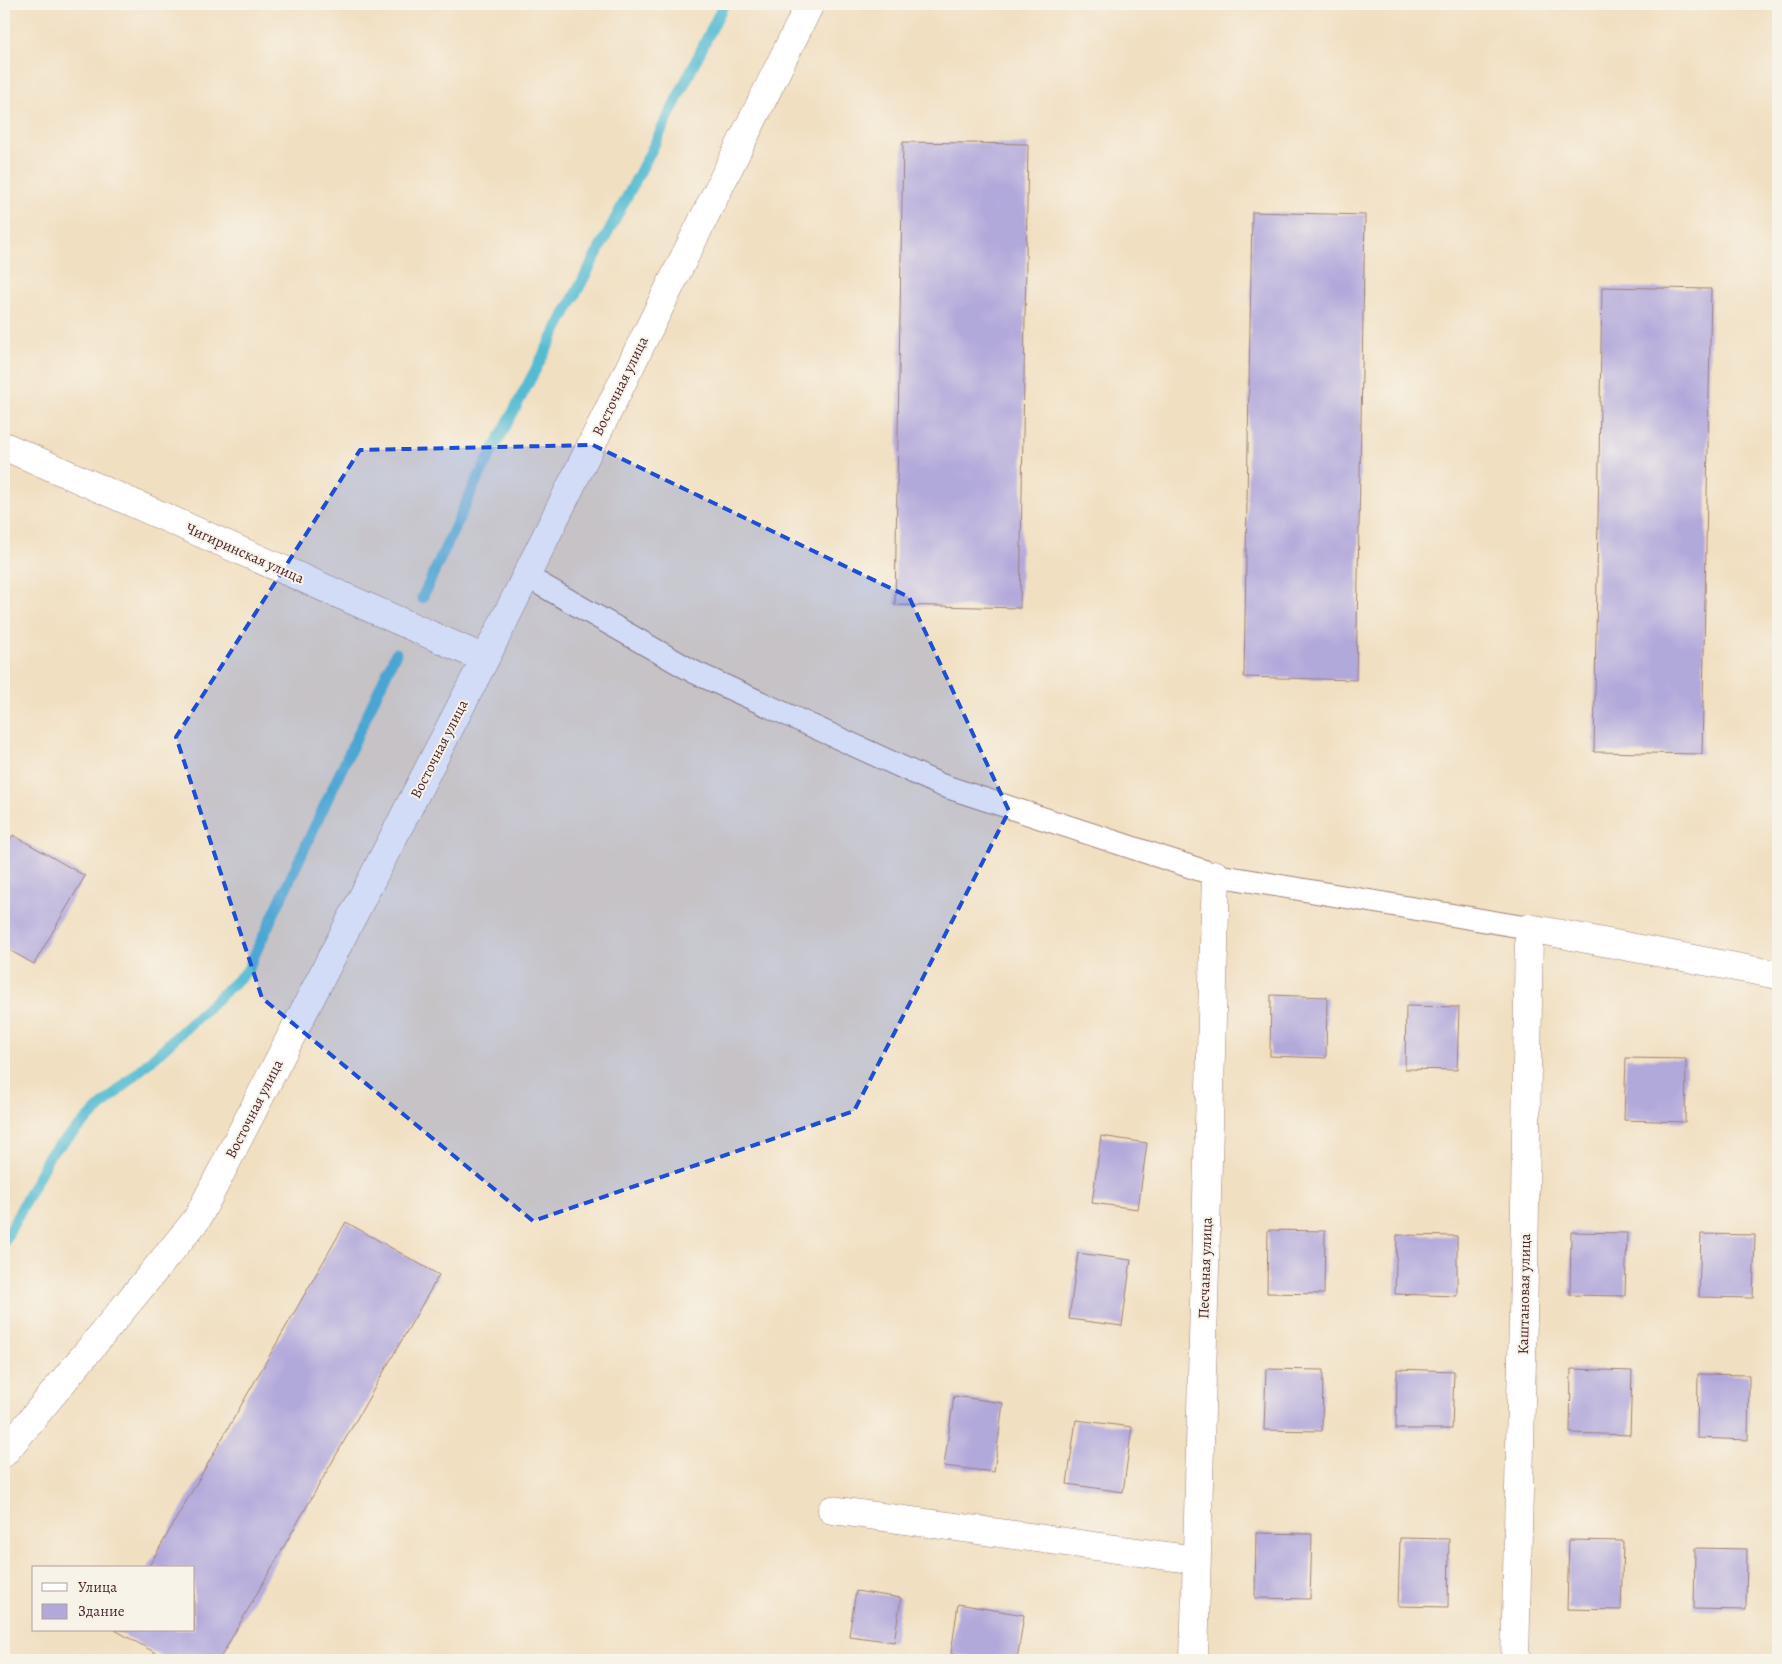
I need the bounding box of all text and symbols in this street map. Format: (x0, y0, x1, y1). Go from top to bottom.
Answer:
street label: Восточная улица (587, 333, 653, 439)
street label: Чигиринская улица (183, 518, 307, 588)
street label: Восточная улица (405, 696, 473, 802)
street label: Восточная улица (220, 1056, 288, 1162)
street label: Песчаная улица (1193, 1217, 1217, 1319)
street label: Каштановая улица (1513, 1233, 1535, 1355)
legend (32, 1566, 195, 1632)
text: Улица (78, 1577, 117, 1597)
text: Здание (78, 1601, 125, 1621)

